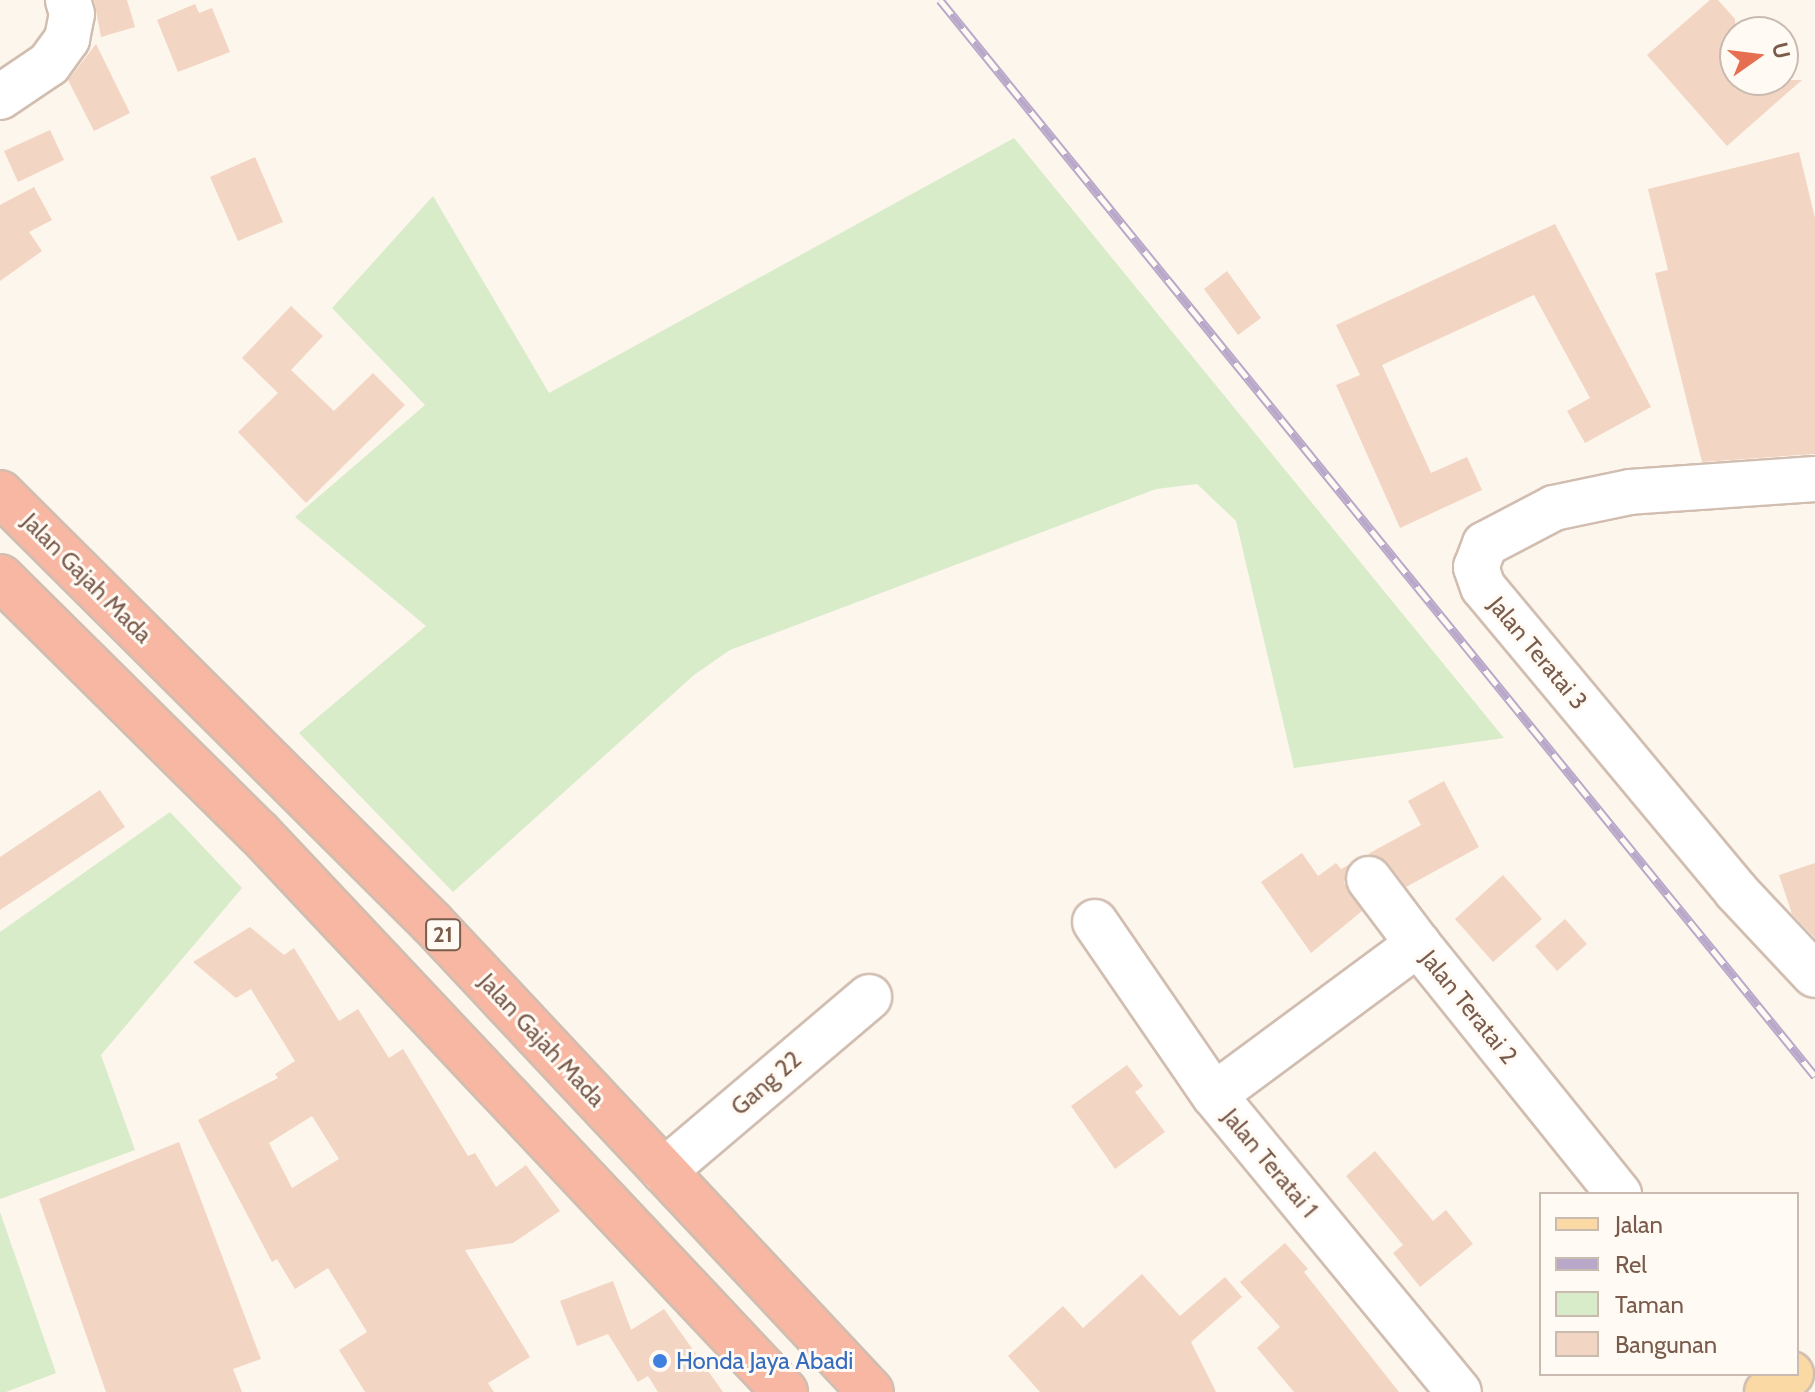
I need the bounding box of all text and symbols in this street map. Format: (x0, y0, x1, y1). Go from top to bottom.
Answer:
north arrow (1719, 16, 1799, 96)
text: U (1766, 40, 1796, 61)
street label: Jalan Gajah Mada (16, 507, 158, 649)
street label: Jalan Teratai 3 (1483, 591, 1593, 715)
road number: 21 (425, 917, 461, 953)
street label: Jalan Teratai 2 (1414, 944, 1524, 1070)
street label: Jalan Gajah Mada (473, 967, 611, 1113)
street label: Gang 22 (725, 1045, 807, 1121)
street label: Jalan Teratai 1 (1216, 1103, 1324, 1223)
legend (1539, 1192, 1799, 1376)
text: Jalan (1615, 1210, 1663, 1239)
text: Rel (1615, 1250, 1647, 1279)
text: Taman (1615, 1290, 1684, 1319)
text: Bangunan (1615, 1330, 1717, 1359)
place label: Honda Jaya Abadi (676, 1347, 853, 1375)
marker: Honda Jaya Abadi (651, 1352, 669, 1370)

